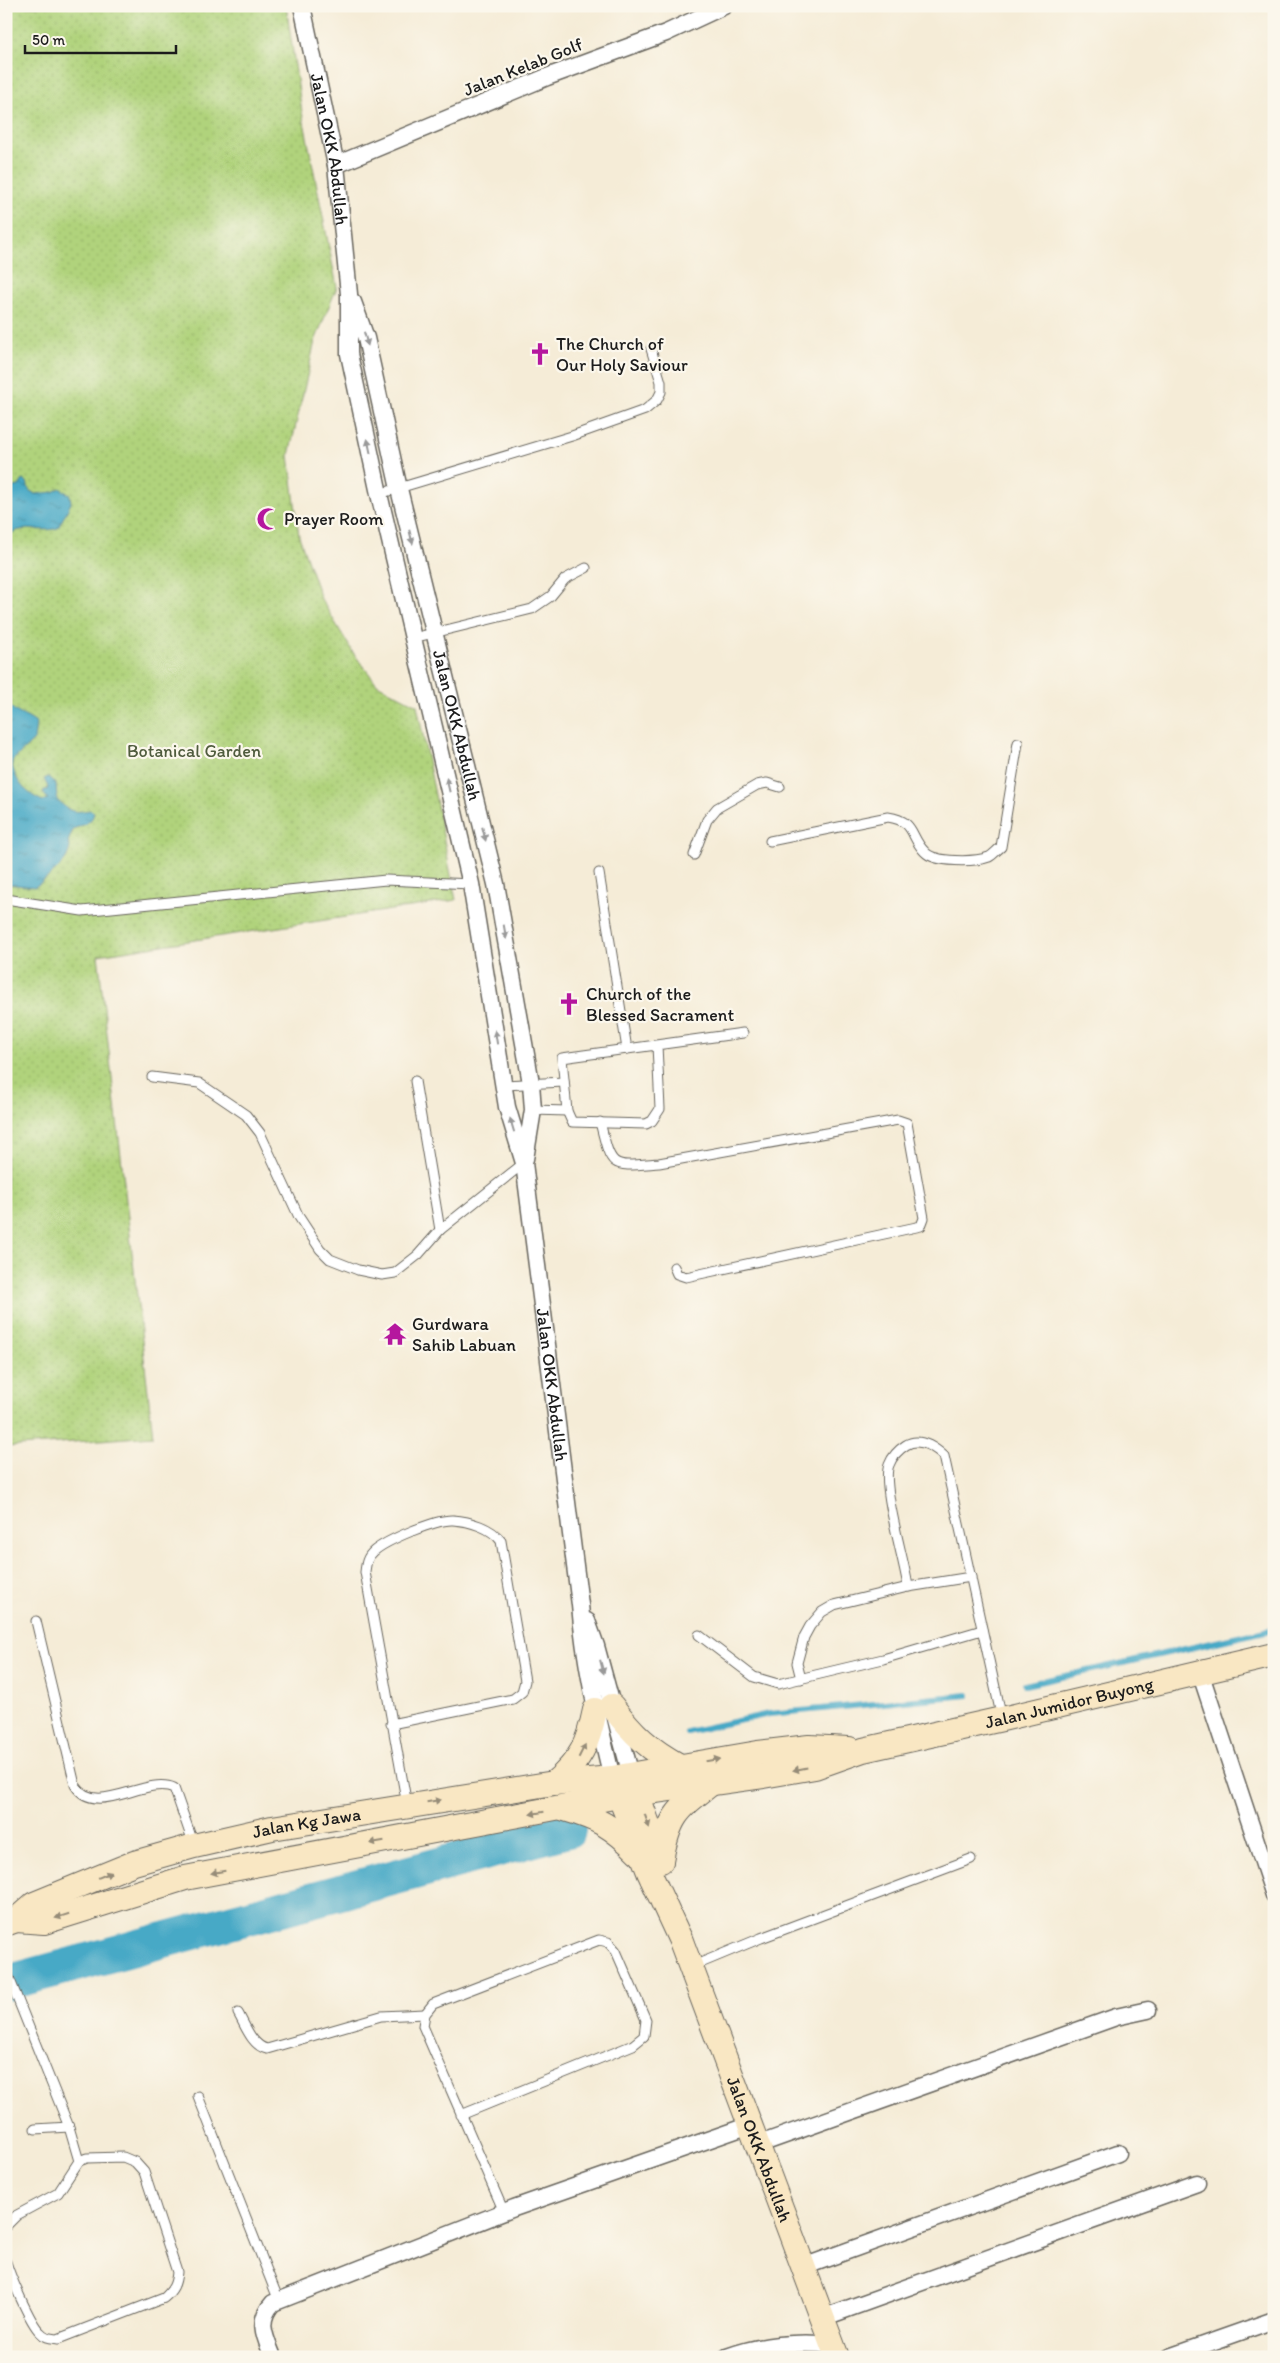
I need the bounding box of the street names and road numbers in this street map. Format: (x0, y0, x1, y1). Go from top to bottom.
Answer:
street label: Jalan Kelab Golf (460, 33, 586, 101)
street label: Jalan OKK Abdullah (306, 71, 353, 226)
street label: Jalan OKK Abdullah (428, 648, 486, 803)
street label: Jalan OKK Abdullah (531, 1307, 573, 1463)
street label: Jalan Jumidor Buyong (983, 1673, 1156, 1733)
street label: Jalan Kg Jawa (250, 1803, 362, 1843)
street label: Jalan OKK Abdullah (722, 2073, 796, 2225)

